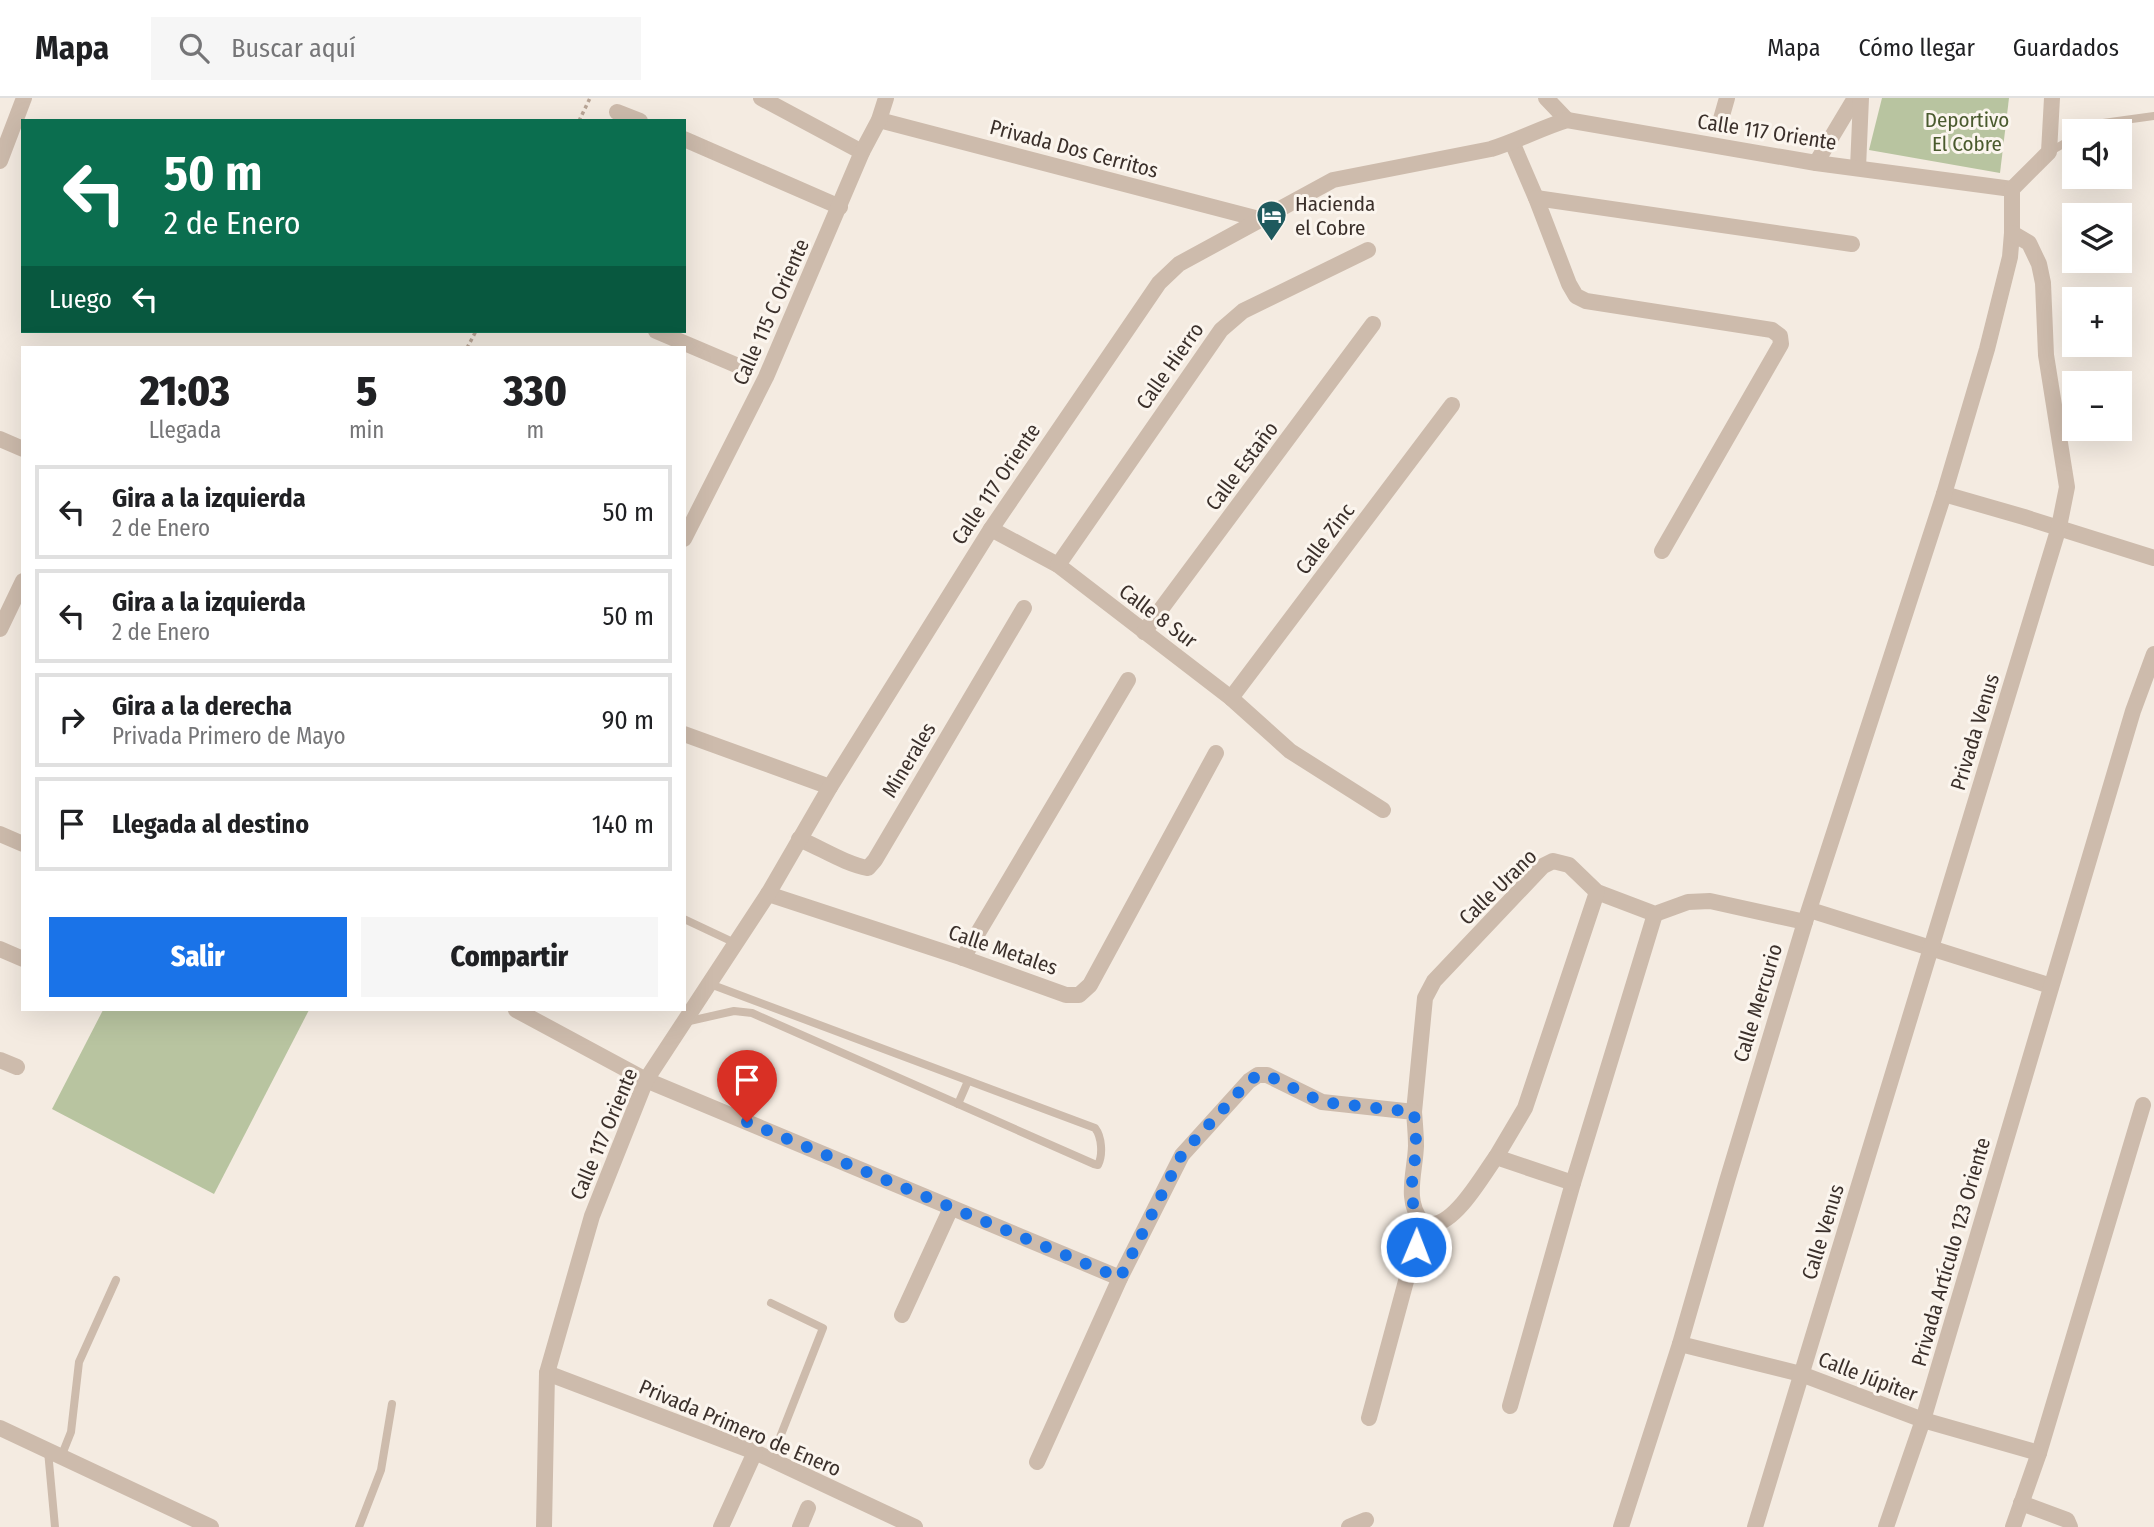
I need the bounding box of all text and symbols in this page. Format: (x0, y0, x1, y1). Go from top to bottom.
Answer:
search box (151, 17, 641, 80)
text: Mapa (35, 28, 109, 68)
icon: search (175, 29, 213, 67)
text: Buscar aquí (231, 33, 356, 64)
text: Mapa (1767, 34, 1820, 62)
text: Cómo llegar (1858, 34, 1975, 62)
text: Guardados (2013, 34, 2119, 62)
park label: Deportivo El Cobre (1925, 107, 2009, 157)
street label: Calle 117 Oriente (1696, 108, 1838, 156)
street label: Privada Dos Cerritos (987, 114, 1161, 184)
map controls (2062, 119, 2132, 441)
button: sound (2062, 119, 2132, 189)
text: 50 m (164, 144, 262, 203)
icon: left (49, 147, 140, 238)
place label: Hacienda el Cobre (1295, 191, 1375, 241)
hotel icon: Hacienda el Cobre (1255, 199, 1289, 243)
button: layers (2062, 203, 2132, 273)
text: 2 de Enero (164, 204, 301, 242)
street label: Calle 115 C Oriente (727, 235, 815, 389)
icon: left (126, 280, 164, 318)
text: Luego (49, 284, 112, 315)
button: + (2062, 287, 2132, 357)
street label: Calle Hierro (1131, 317, 1209, 415)
text: 21:03 (140, 366, 230, 416)
text: 5 (356, 366, 377, 416)
text: 330 (503, 366, 567, 416)
button: − (2062, 371, 2132, 441)
text: Llegada (149, 416, 221, 444)
text: min (349, 416, 384, 444)
text: m (526, 416, 544, 444)
street label: Calle Estaño (1200, 416, 1284, 516)
street label: Calle 117 Oriente (946, 418, 1046, 550)
text: Gira a la izquierda (112, 483, 306, 514)
icon: left (53, 493, 91, 531)
text: 50 m (602, 497, 654, 528)
street label: Calle Zinc (1290, 498, 1360, 580)
text: 2 de Enero (112, 514, 210, 542)
street label: Calle 8 Sur (1114, 578, 1203, 654)
text: Gira a la izquierda (112, 587, 306, 618)
icon: left (53, 597, 91, 635)
text: 50 m (602, 601, 654, 632)
text: 2 de Enero (112, 618, 210, 646)
street label: Privada Venus (1945, 671, 2005, 793)
text: Gira a la derecha (112, 691, 292, 722)
icon: right (53, 701, 91, 739)
text: 90 m (602, 705, 654, 736)
street label: Minerales (876, 718, 942, 802)
text: Privada Primero de Mayo (112, 722, 346, 750)
icon: arrive (53, 805, 91, 843)
text: Llegada al destino (112, 809, 309, 840)
text: 140 m (592, 809, 654, 840)
street label: Calle Urano (1454, 844, 1542, 930)
button: Salir (49, 917, 347, 997)
button: Compartir (361, 917, 658, 997)
street label: Calle Metales (945, 919, 1061, 981)
street label: Calle Mercurio (1728, 941, 1788, 1065)
pin (717, 1050, 777, 1122)
icon: arrive (728, 1061, 766, 1099)
street label: Calle 117 Oriente (565, 1064, 643, 1204)
street label: Privada Artículo 123 Oriente (1906, 1135, 1996, 1369)
street label: Calle Venus (1796, 1181, 1850, 1283)
position arrow (1379, 1210, 1453, 1284)
street label: Calle Júpiter (1815, 1346, 1922, 1408)
street label: Privada Primero de Enero (635, 1374, 845, 1482)

